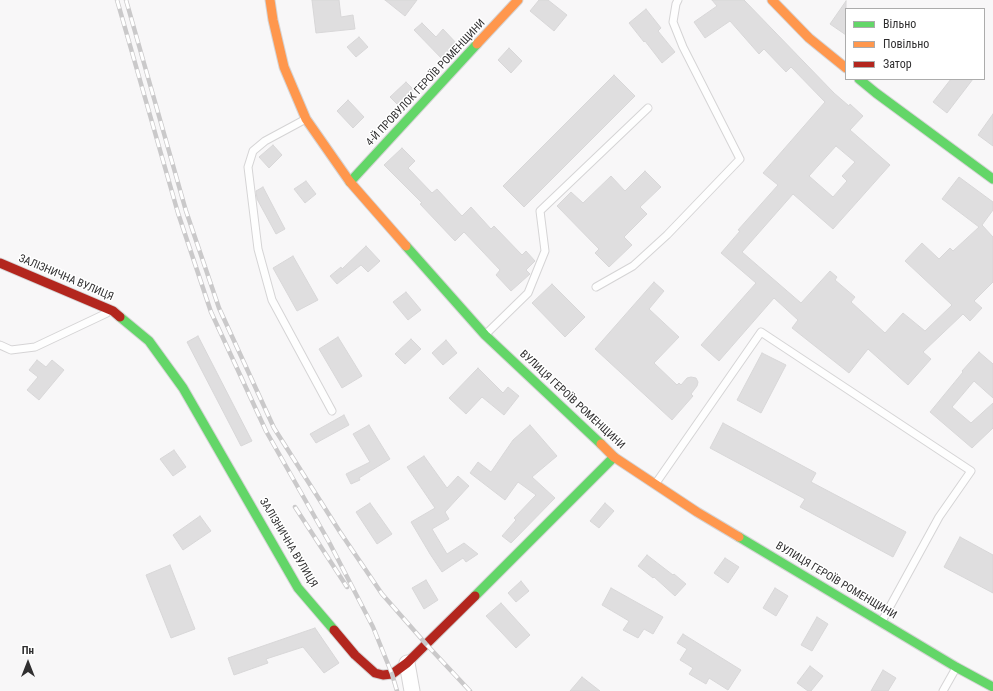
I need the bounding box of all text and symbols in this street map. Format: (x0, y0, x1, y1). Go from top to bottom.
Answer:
legend (845, 8, 985, 80)
street label: 4-Й ПРОВУЛОК ГЕРОЇВ РОМЕНЩИНИ (364, 17, 488, 149)
text: Вільно (883, 17, 916, 31)
text: Повільно (883, 37, 929, 51)
text: Затор (883, 57, 912, 71)
street label: ЗАЛІЗНИЧНА ВУЛИЦЯ (17, 252, 115, 304)
street label: ВУЛИЦЯ ГЕРОЇВ РОМЕНЩИНИ (517, 348, 627, 452)
street label: ЗАЛІЗНИЧНА ВУЛИЦЯ (256, 496, 320, 590)
street label: ВУЛИЦЯ ГЕРОЇВ РОМЕНЩИНИ (773, 540, 899, 622)
north arrow (8, 643, 48, 683)
text: Пн (22, 644, 34, 657)

